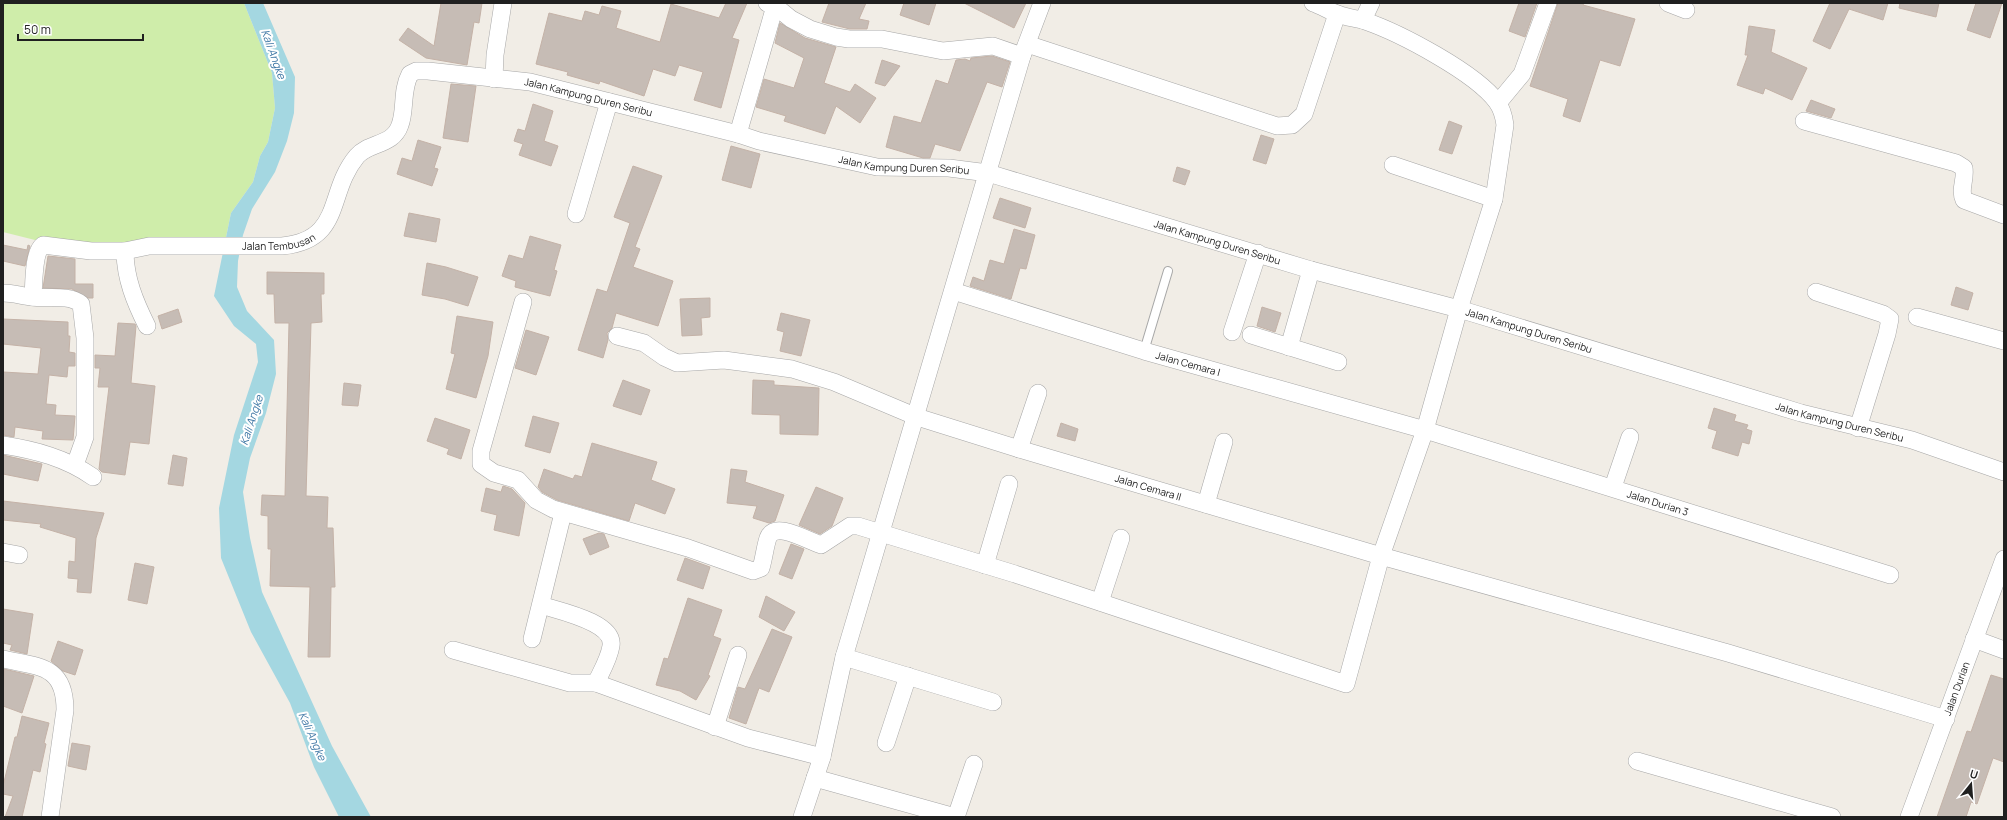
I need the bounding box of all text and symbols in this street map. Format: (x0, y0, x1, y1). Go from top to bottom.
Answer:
scale bar (18, 16, 143, 42)
text: 50 m (24, 21, 51, 38)
water label: Kali Angke (258, 27, 290, 81)
street label: Jalan Kampung Duren Seribu (524, 74, 654, 119)
street label: Jalan Kampung Duren Seribu (837, 152, 970, 178)
street label: Jalan Kampung Duren Seribu (1152, 216, 1282, 268)
street label: Jalan Tembusan (242, 230, 318, 253)
street label: Jalan Kampung Duren Seribu (1464, 304, 1594, 356)
street label: Jalan Cemara I (1154, 348, 1222, 379)
water label: Kali Angke (236, 393, 266, 447)
street label: Jalan Kampung Duren Seribu (1774, 399, 1905, 445)
street label: Jalan Cemara II (1113, 471, 1183, 504)
street label: Jalan Durian 3 (1625, 486, 1690, 519)
street label: Jalan Durian (1940, 660, 1973, 717)
water label: Kali Angke (296, 709, 331, 763)
north arrow (1951, 764, 1991, 804)
text: U (1968, 766, 1980, 782)

